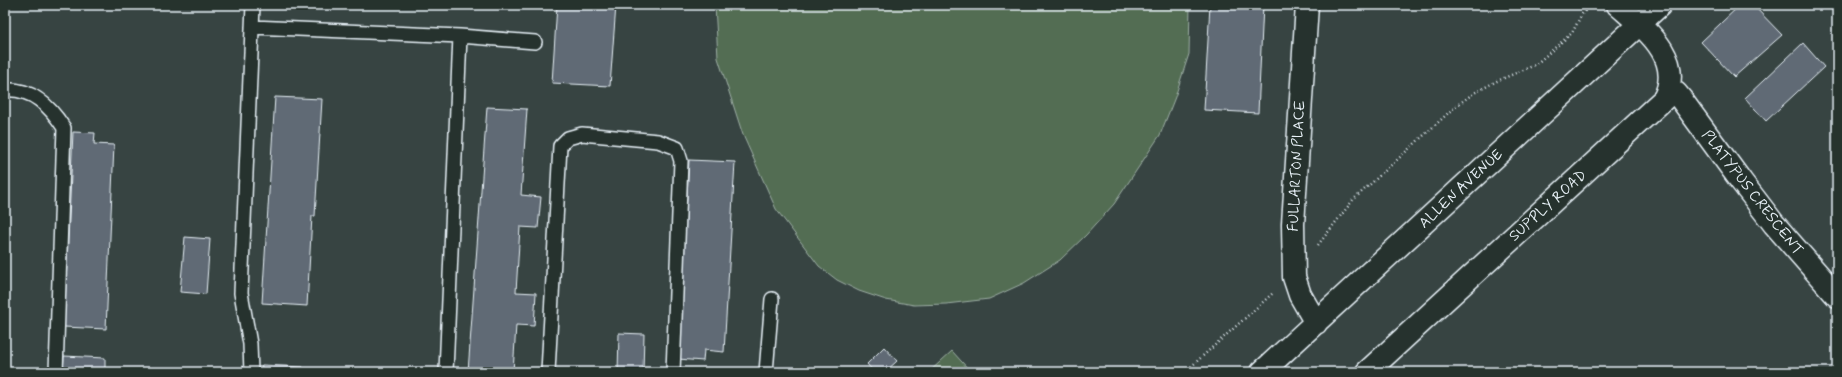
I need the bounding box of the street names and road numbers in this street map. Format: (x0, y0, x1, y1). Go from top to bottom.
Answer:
street label: FULLARTON PLACE (1284, 100, 1310, 232)
street label: PLATYPUS CRESCENT (1697, 126, 1807, 260)
street label: ALLEN AVENUE (1415, 145, 1508, 233)
street label: SUPPLY ROAD (1505, 166, 1591, 246)

